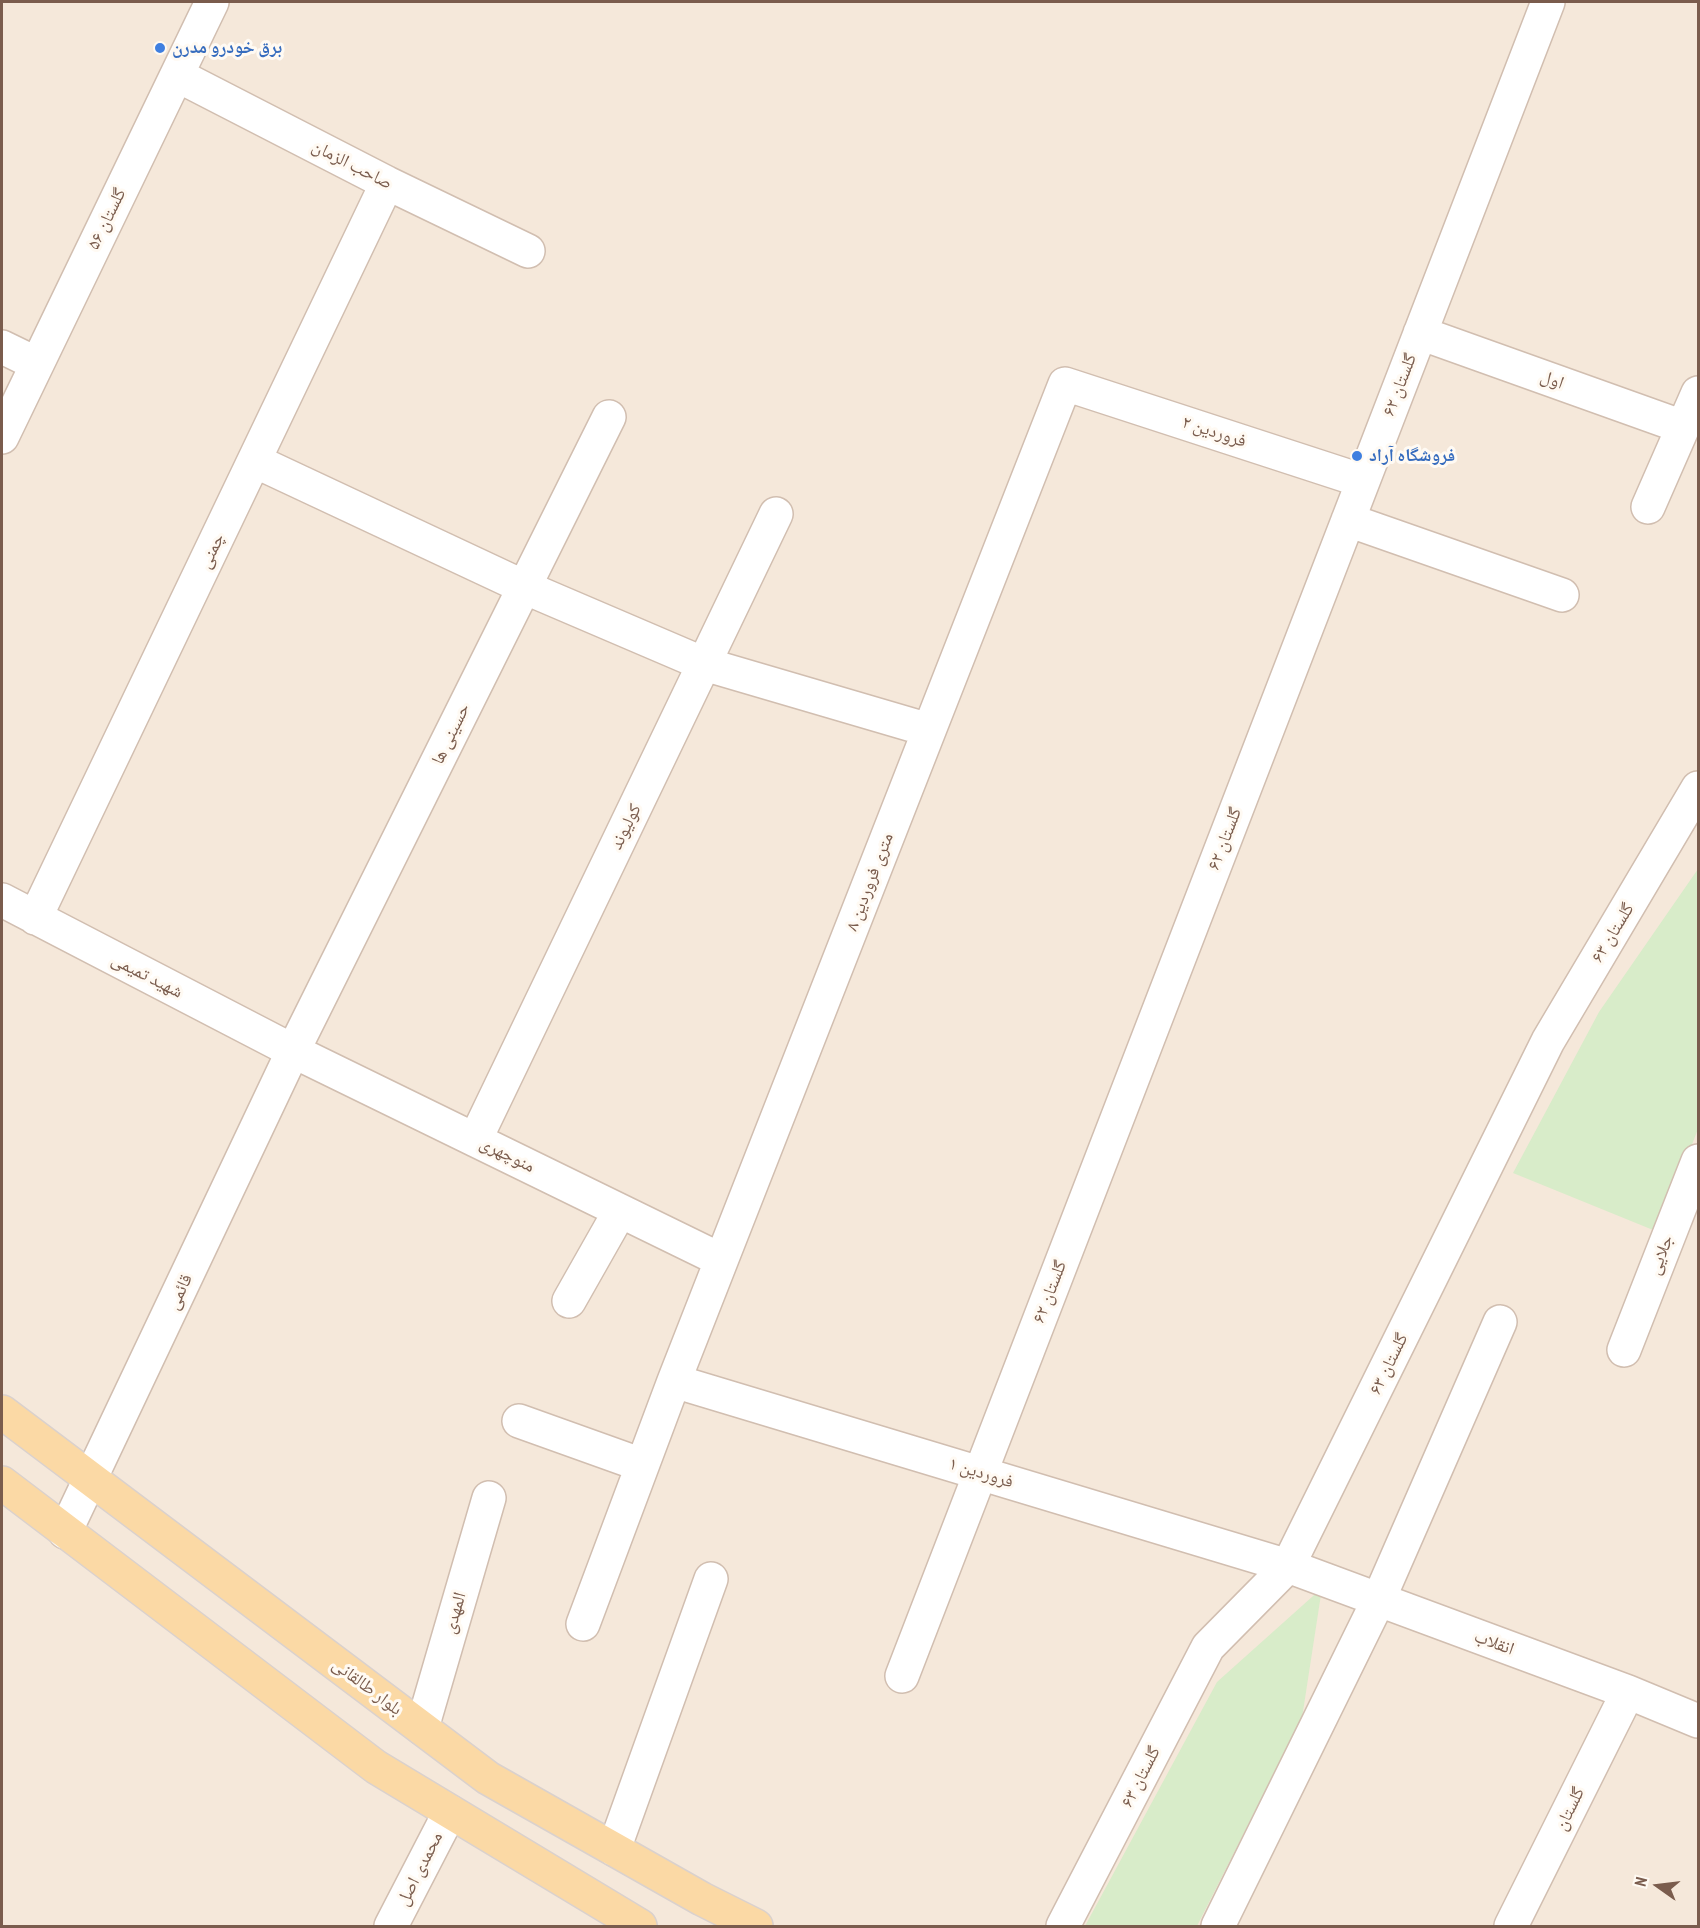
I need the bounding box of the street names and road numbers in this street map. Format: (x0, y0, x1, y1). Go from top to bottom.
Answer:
street label: صاحب الزمان (308, 136, 396, 194)
street label: گلستان ۵۶ (83, 185, 131, 253)
street label: گلستان ۶۲ (1378, 351, 1422, 419)
street label: اول (1537, 366, 1567, 394)
street label: فروردین ۲ (1179, 411, 1249, 453)
street label: چمنی (194, 530, 230, 572)
street label: حسینی ها (427, 700, 475, 768)
street label: کولیوند (606, 801, 646, 853)
street label: گلستان ۶۲ (1203, 805, 1247, 873)
street label: ۸ متری فروردین (841, 830, 899, 934)
street label: گلستان ۶۳ (1587, 899, 1639, 967)
street label: شهید تمیمی (108, 949, 186, 1003)
street label: منوچهری (476, 1132, 538, 1178)
street label: جلایی (1644, 1232, 1678, 1278)
street label: گلستان ۶۲ (1028, 1258, 1072, 1326)
street label: قائمی (162, 1271, 198, 1313)
street label: گلستان ۶۳ (1365, 1330, 1413, 1398)
street label: فروردین ۱ (946, 1453, 1016, 1493)
street label: المهدی (439, 1590, 471, 1636)
street label: انقلاب (1471, 1626, 1517, 1660)
street label: بلوار طالقانی (328, 1654, 406, 1720)
street label: گلستان ۶۳ (1117, 1743, 1165, 1811)
street label: گلستان (1550, 1784, 1590, 1834)
street label: محمدی اصل (392, 1828, 448, 1910)

